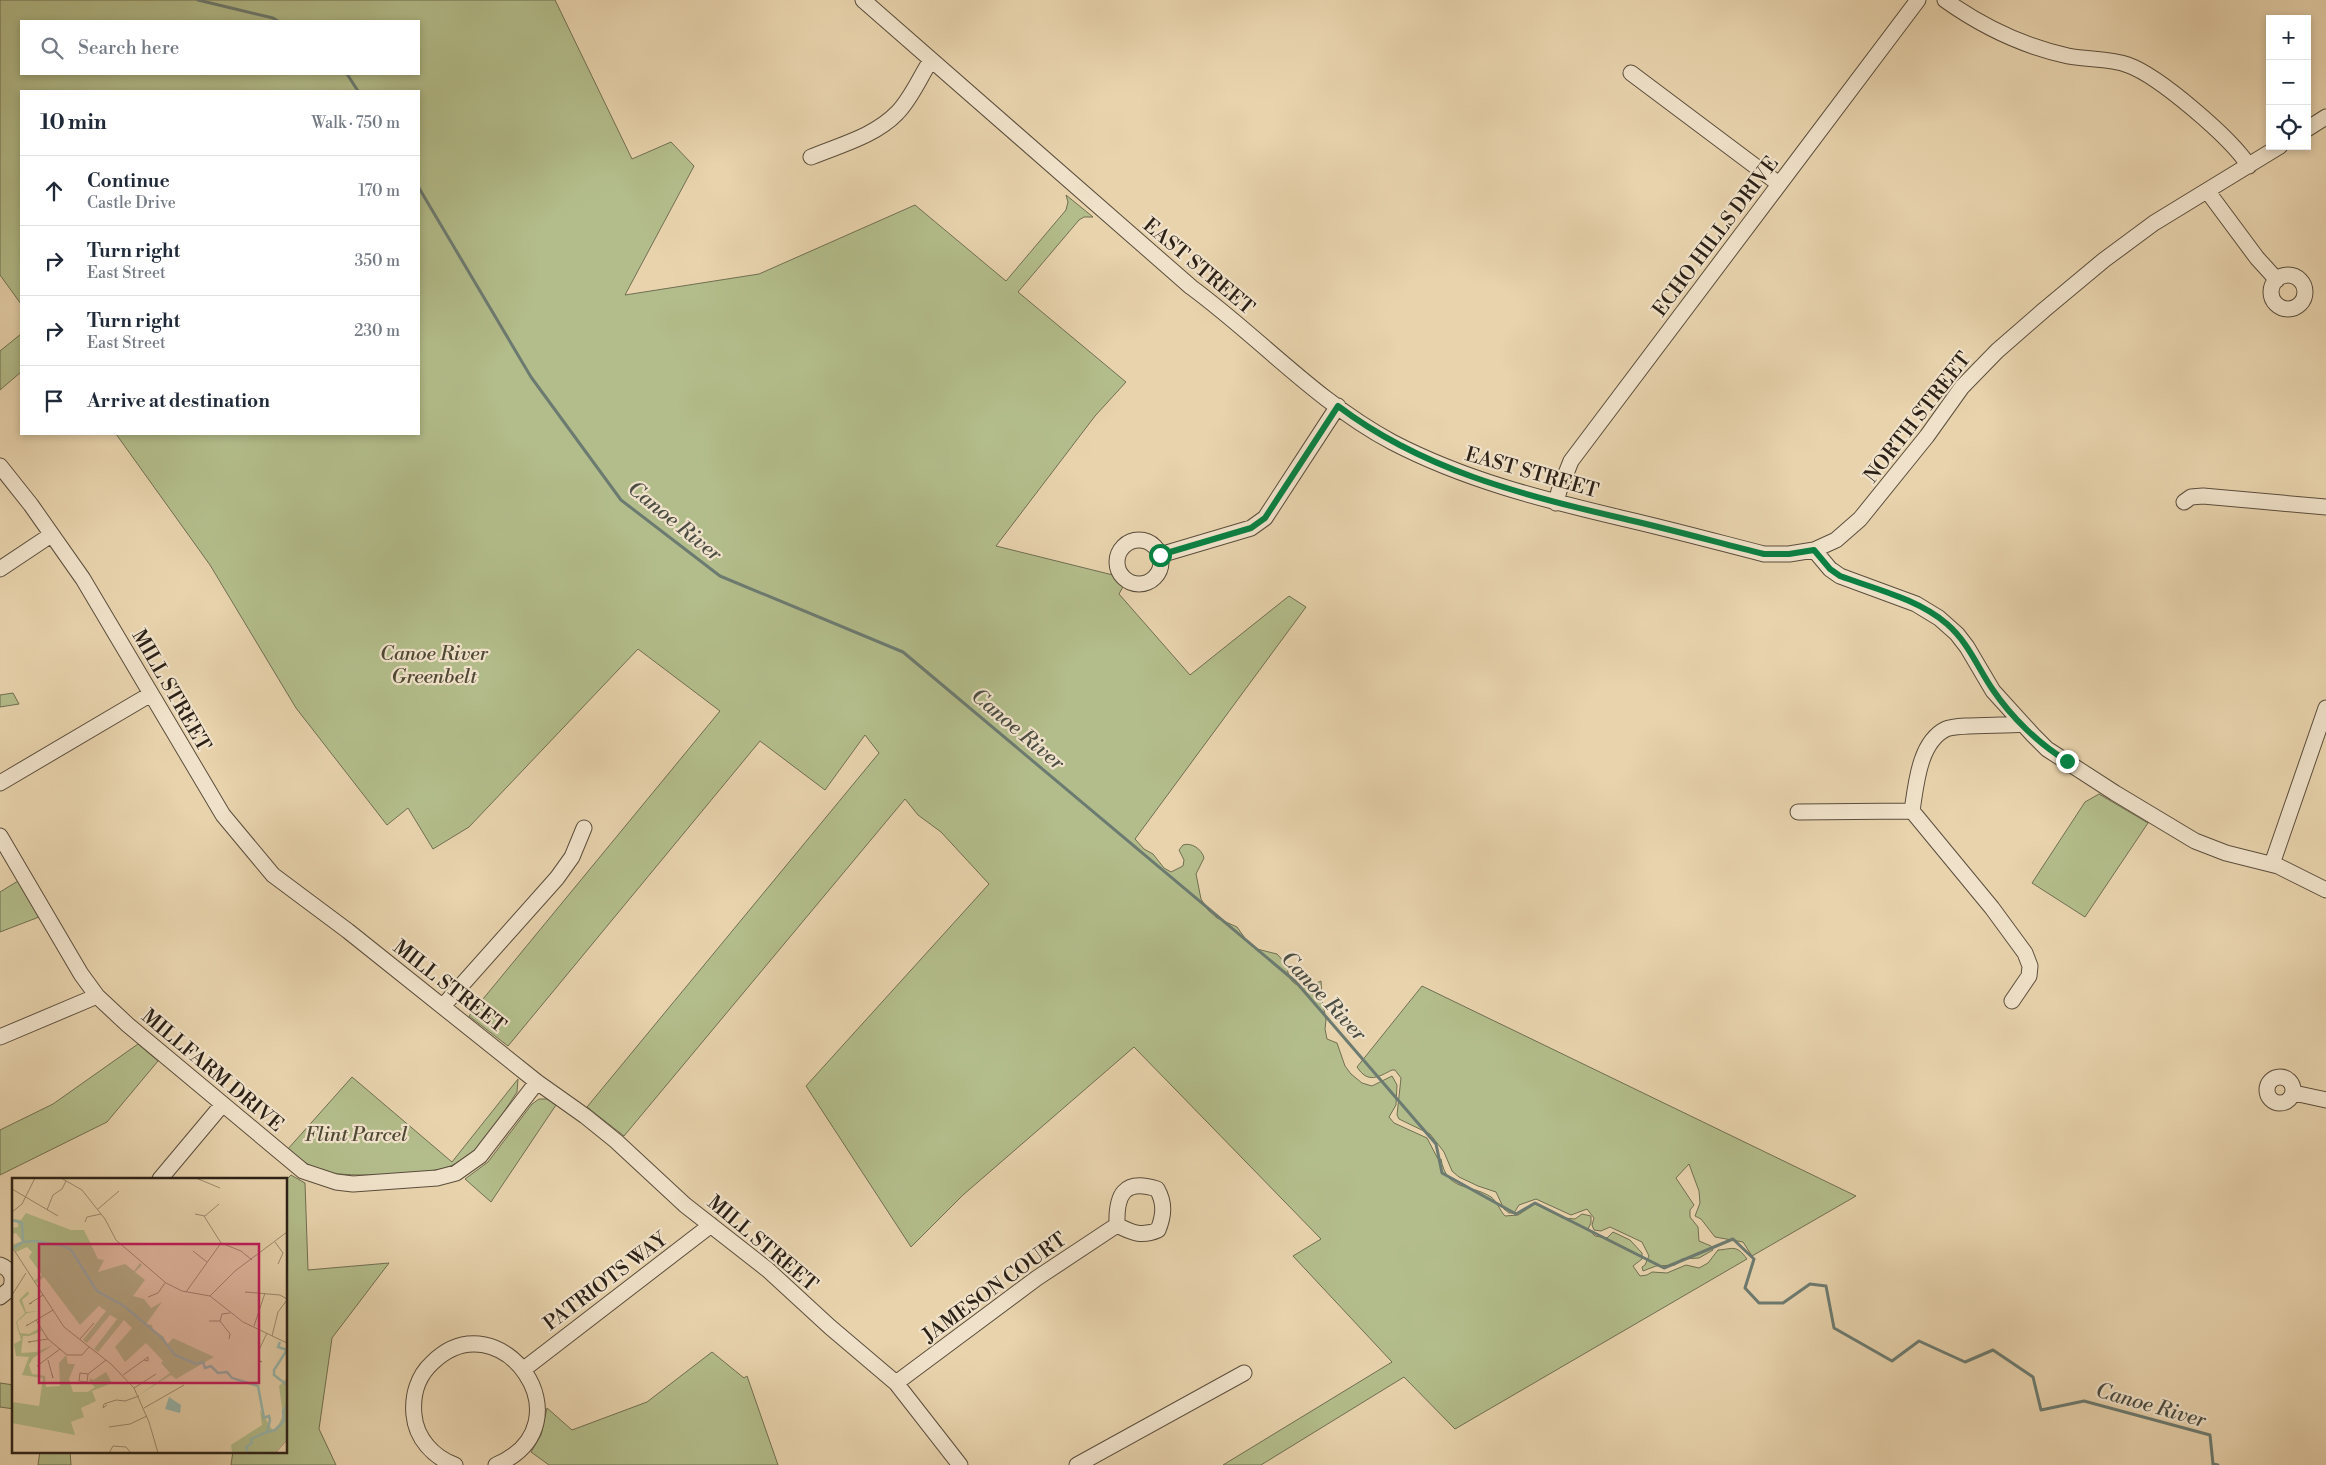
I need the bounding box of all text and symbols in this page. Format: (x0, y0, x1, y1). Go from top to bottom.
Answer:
map controls (2266, 15, 2311, 150)
button: + (2266, 15, 2311, 60)
search box (20, 20, 420, 75)
icon: search (38, 34, 66, 62)
text: Search here (78, 36, 179, 60)
button: − (2266, 60, 2311, 105)
button: locate (2266, 105, 2311, 150)
text: 10 min (40, 110, 107, 136)
text: Walk · 750 m (312, 113, 400, 133)
street label: ECHO HILLS DRIVE (1648, 152, 1785, 322)
text: Continue (87, 169, 170, 193)
icon: ahead (40, 177, 68, 205)
text: 170 m (358, 181, 400, 201)
text: Castle Drive (87, 193, 176, 213)
street label: EAST STREET (1137, 213, 1259, 321)
text: Turn right (87, 239, 180, 263)
icon: right (40, 247, 68, 275)
text: 350 m (354, 251, 400, 271)
text: East Street (87, 263, 166, 283)
text: Turn right (87, 309, 180, 333)
icon: right (40, 317, 68, 345)
text: 230 m (354, 321, 400, 341)
text: East Street (87, 333, 166, 353)
street label: NORTH STREET (1859, 348, 1977, 488)
icon: arrive (40, 387, 68, 415)
text: Arrive at destination (87, 389, 270, 413)
street label: EAST STREET (1462, 442, 1601, 504)
water label: Canoe River (622, 476, 728, 568)
route start (1149, 544, 1172, 567)
street label: MILL STREET (126, 625, 216, 756)
park label: Canoe River Greenbelt (380, 642, 489, 690)
water label: Canoe River (965, 683, 1070, 777)
route end (2056, 750, 2079, 773)
street label: MILL STREET (388, 935, 511, 1039)
water label: Canoe River (1275, 946, 1372, 1048)
street label: MILLFARM DRIVE (136, 1004, 288, 1138)
park label: Flint Parcel (305, 1123, 408, 1148)
inset map (12, 1178, 288, 1452)
street label: MILL STREET (702, 1191, 822, 1298)
street label: PATRIOTS WAY (539, 1227, 673, 1337)
street label: JAMESON COURT (917, 1228, 1072, 1349)
water label: Canoe River (2093, 1378, 2210, 1434)

